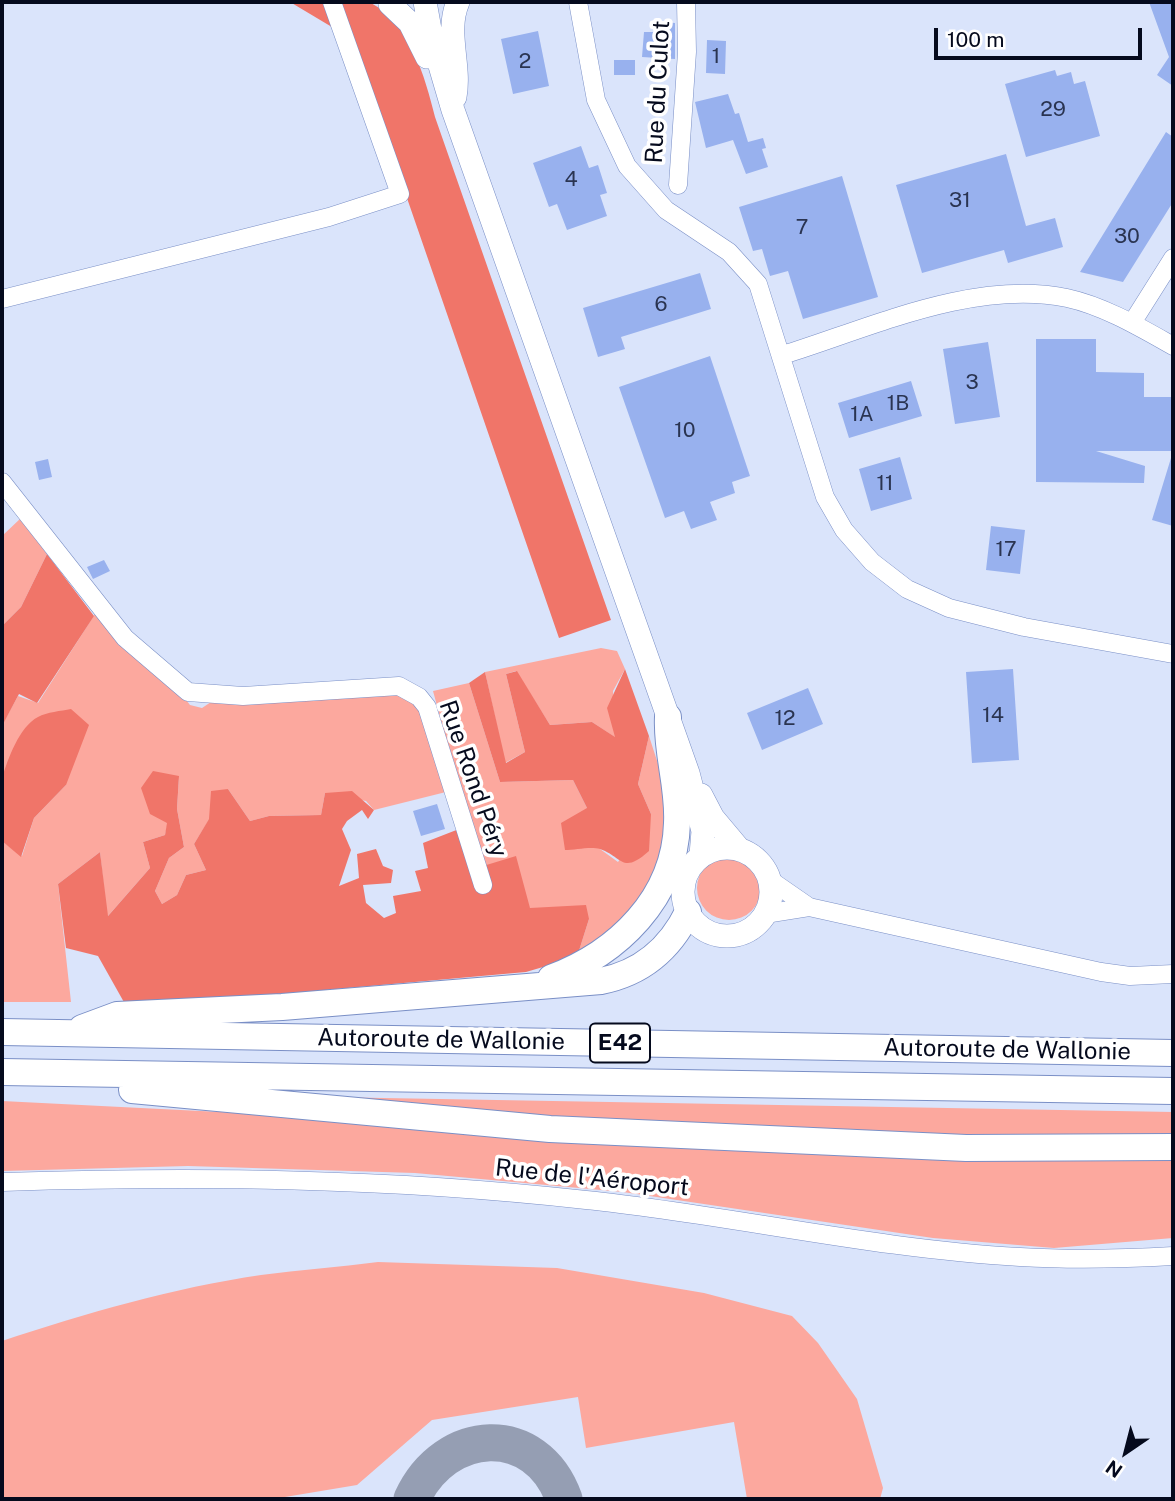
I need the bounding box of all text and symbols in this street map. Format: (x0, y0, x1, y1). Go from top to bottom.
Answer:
scale bar (937, 14, 1145, 58)
street label: Rue du Culot (640, 20, 676, 164)
text: 100 m (947, 27, 1004, 52)
house number: 1 (712, 44, 720, 70)
house number: 2 (519, 49, 531, 75)
house number: 29 (1040, 97, 1066, 123)
house number: 4 (564, 167, 578, 193)
house number: 31 (949, 188, 971, 214)
house number: 7 (796, 215, 808, 241)
house number: 30 (1114, 224, 1140, 250)
house number: 6 (654, 292, 668, 318)
house number: 3 (965, 370, 979, 396)
house number: 1B (887, 391, 909, 417)
house number: 1A (850, 402, 874, 428)
house number: 10 (674, 418, 696, 444)
house number: 11 (876, 471, 894, 497)
house number: 17 (995, 537, 1017, 563)
street label: Rue Rond Péry (433, 697, 513, 861)
house number: 14 (982, 703, 1004, 729)
house number: 12 (774, 706, 796, 732)
street label: Autoroute de Wallonie (317, 1023, 565, 1057)
road number: E42 (590, 1024, 650, 1062)
street label: Autoroute de Wallonie (883, 1033, 1131, 1067)
street label: Rue de l'Aéroport (494, 1154, 690, 1202)
north arrow (1091, 1417, 1161, 1487)
text: N (1102, 1456, 1126, 1482)

